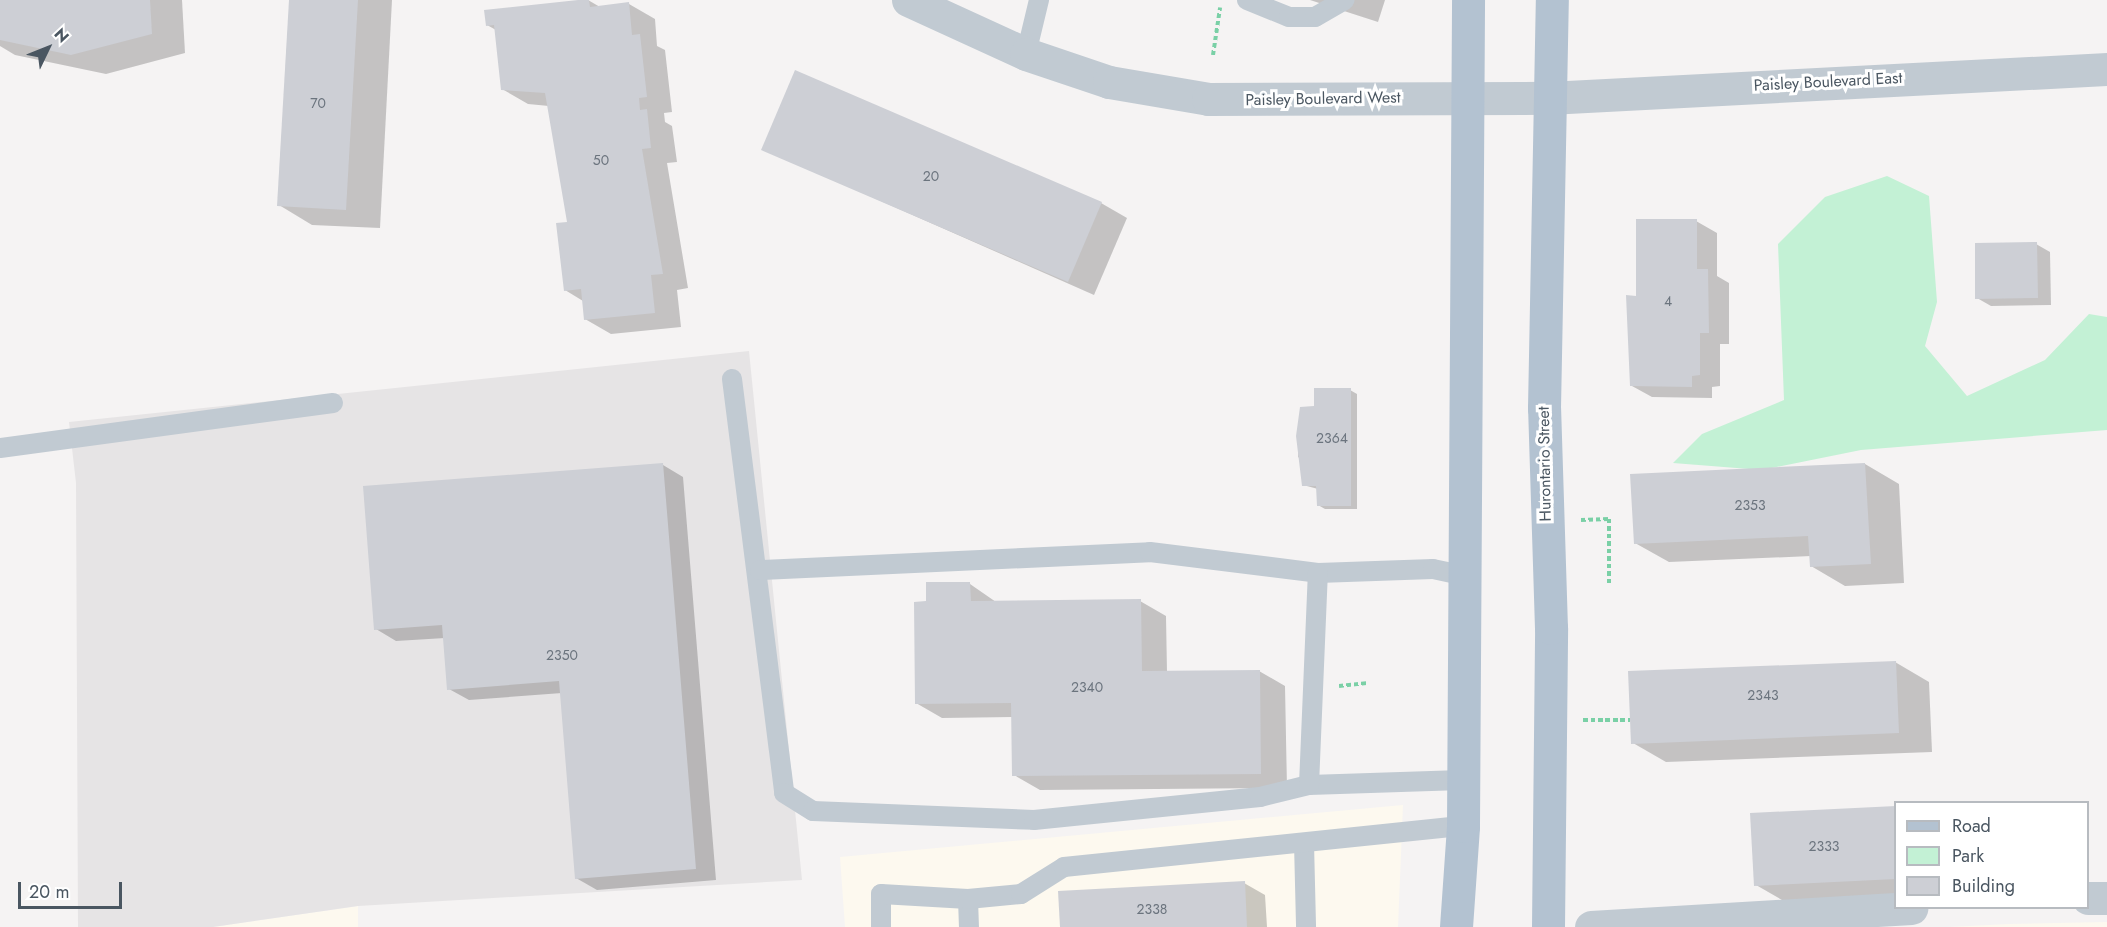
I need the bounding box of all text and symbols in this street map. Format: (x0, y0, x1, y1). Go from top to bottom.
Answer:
north arrow (18, 18, 78, 78)
text: N (49, 23, 74, 48)
street label: Paisley Boulevard East (1753, 69, 1903, 95)
street label: Paisley Boulevard West (1245, 88, 1401, 110)
house number: 70 (310, 95, 326, 111)
house number: 50 (593, 152, 609, 168)
house number: 20 (923, 168, 939, 184)
house number: 4 (1664, 293, 1672, 309)
street label: Hurontario Street (1534, 406, 1556, 522)
house number: 2364 (1316, 430, 1348, 446)
house number: 2353 (1734, 497, 1766, 513)
house number: 2350 (546, 647, 578, 663)
house number: 2340 (1071, 679, 1103, 695)
house number: 2343 (1747, 687, 1779, 703)
legend (1894, 801, 2089, 909)
text: Road (1952, 813, 1991, 839)
house number: 2333 (1809, 838, 1839, 854)
text: Park (1952, 843, 1984, 869)
scale bar (21, 870, 124, 908)
text: Building (1952, 873, 2015, 899)
text: 20 m (29, 879, 69, 905)
house number: 2338 (1137, 901, 1167, 917)

